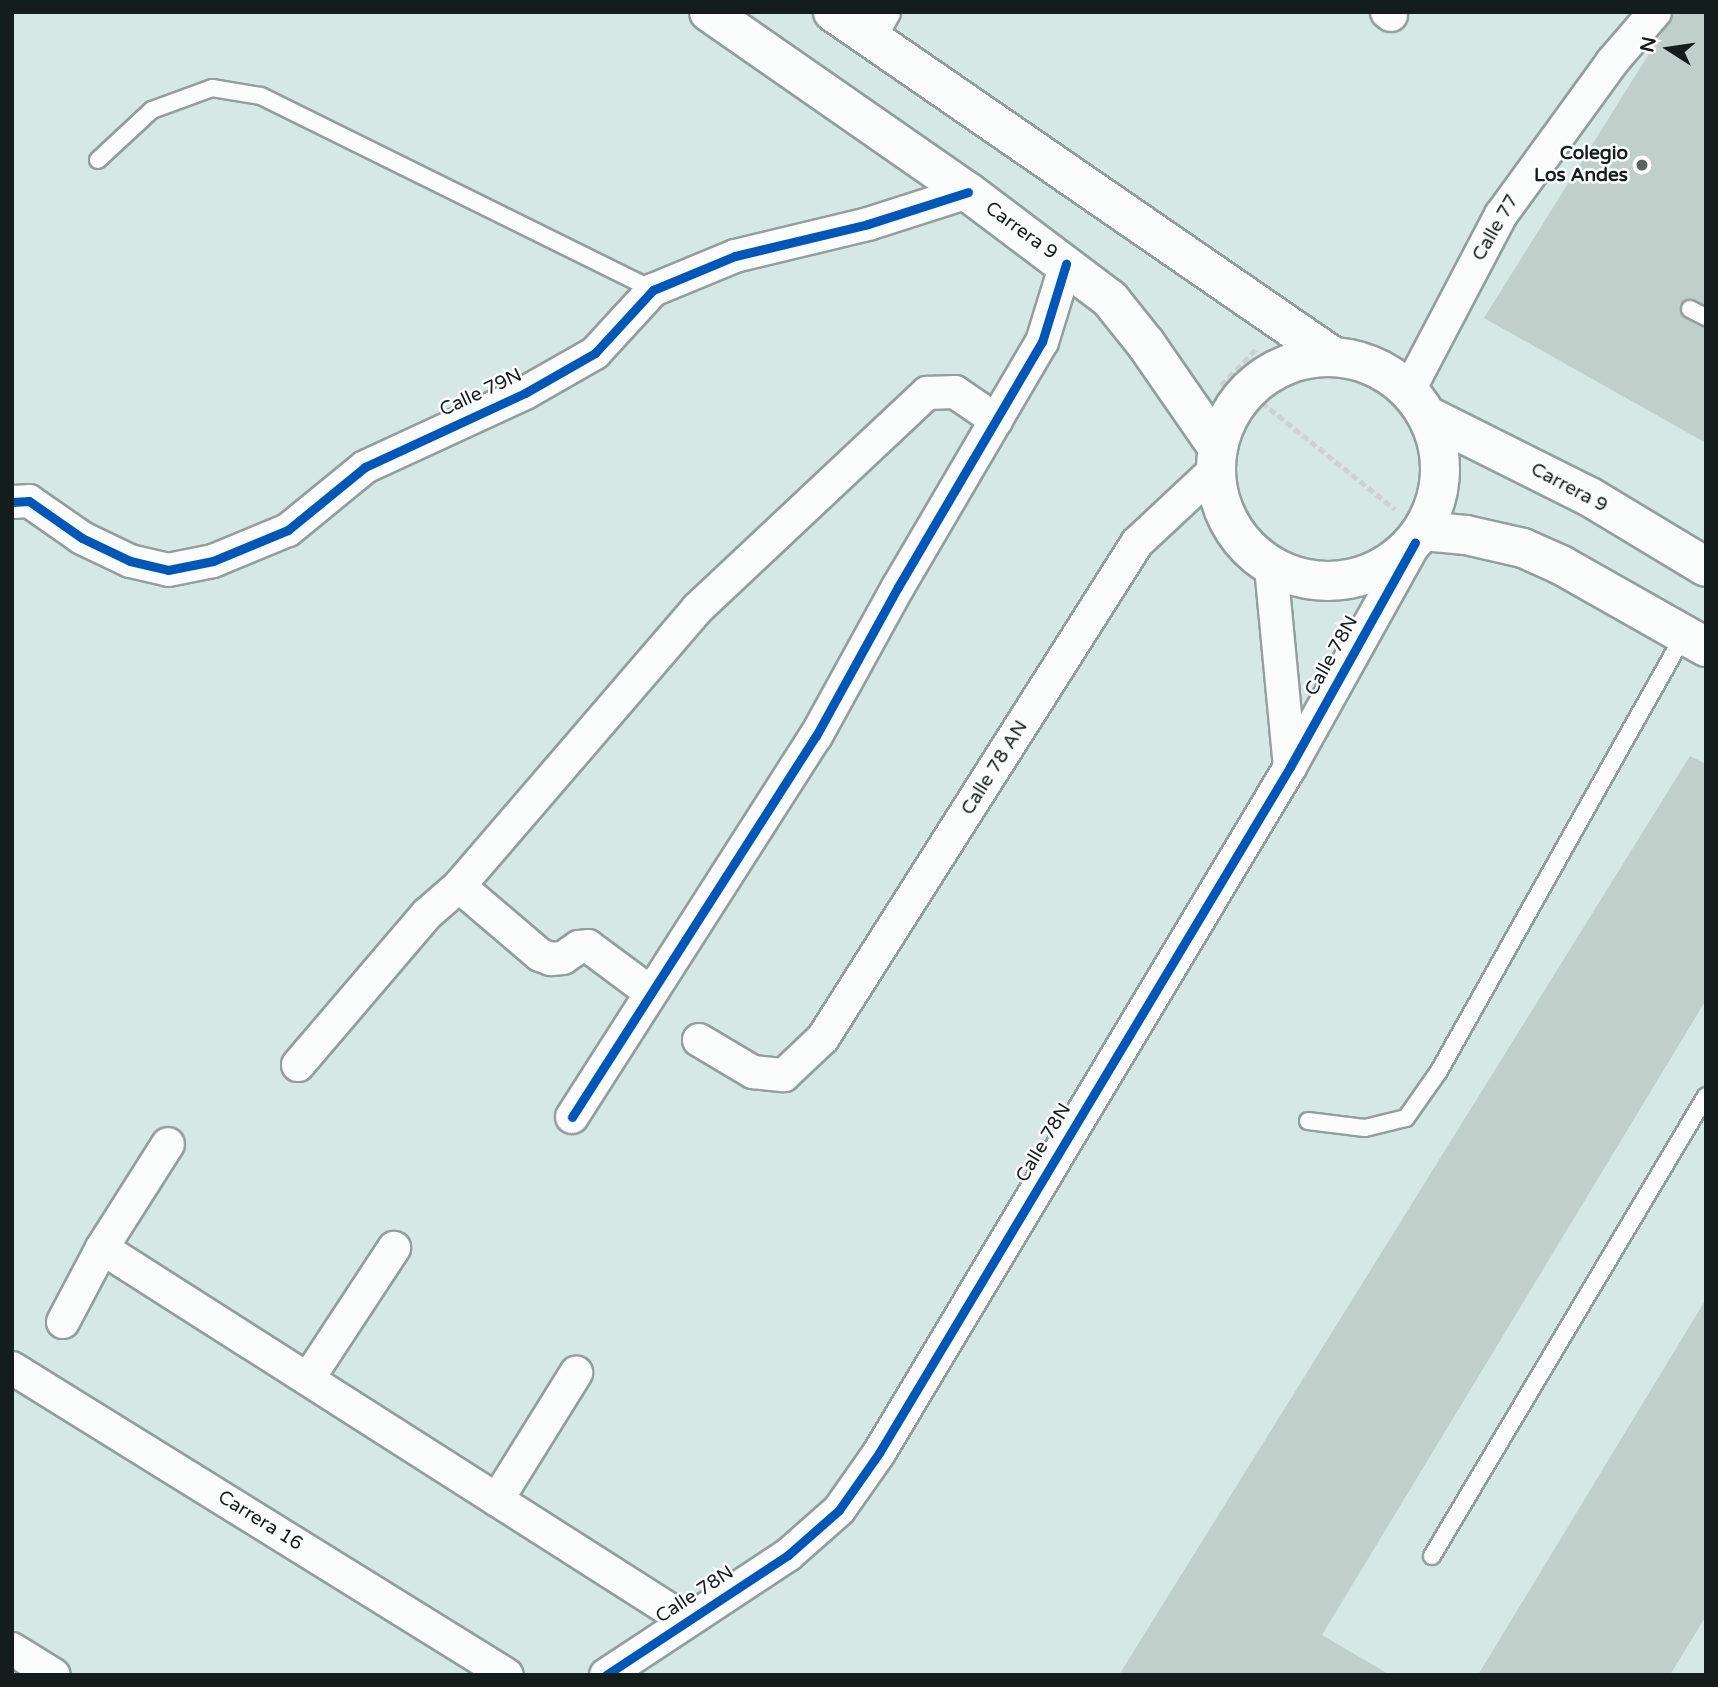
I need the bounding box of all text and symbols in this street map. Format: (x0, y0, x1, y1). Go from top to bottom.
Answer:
north arrow (1634, 14, 1704, 84)
text: N (1636, 35, 1661, 54)
place label: Colegio Los Andes (1534, 143, 1628, 187)
marker: Colegio Los Andes (1634, 157, 1650, 173)
street label: Calle 77 (1468, 191, 1524, 265)
street label: Carrera 9 (980, 197, 1062, 265)
street label: Calle 79N (436, 364, 526, 422)
street label: Carrera 9 (1527, 458, 1611, 518)
street label: Calle 78N (1301, 612, 1363, 700)
street label: Calle 78 AN (957, 716, 1033, 820)
street label: Calle 78N (1012, 1099, 1076, 1187)
street label: Carrera 16 (213, 1486, 307, 1556)
street label: Calle 78N (652, 1561, 738, 1629)

